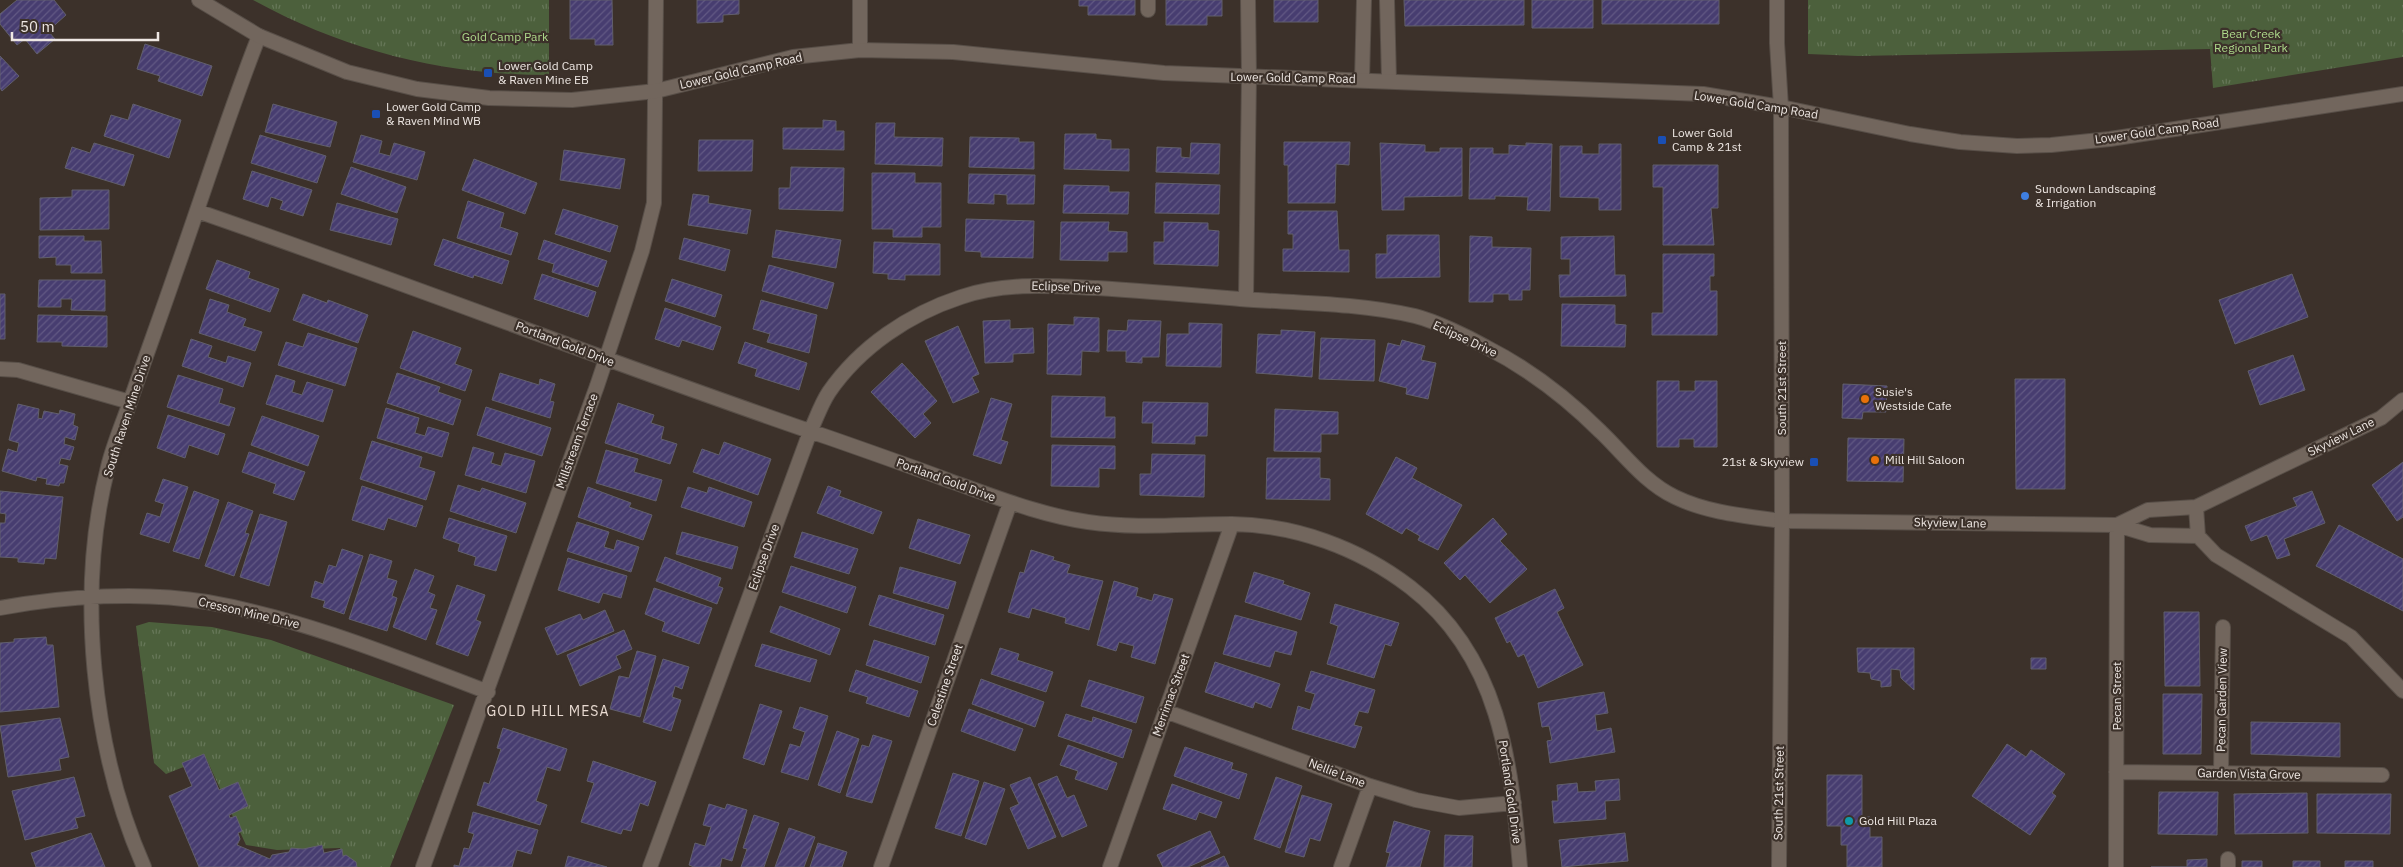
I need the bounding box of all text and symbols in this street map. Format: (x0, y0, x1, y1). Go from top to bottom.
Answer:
scale bar (12, 10, 159, 42)
text: 50 m (20, 17, 55, 36)
park label: Bear Creek Regional Park (2214, 26, 2289, 55)
park label: Gold Camp Park (462, 29, 549, 44)
street label: Lower Gold Camp Road (678, 49, 804, 92)
place label: Lower Gold Camp & Raven Mine EB (498, 58, 593, 87)
marker: Lower Gold Camp & Raven Mine EB (482, 67, 494, 79)
street label: Lower Gold Camp Road (1230, 69, 1356, 86)
street label: Lower Gold Camp Road (1693, 87, 1819, 122)
place label: Lower Gold Camp & Raven Mind WB (386, 99, 481, 128)
marker: Lower Gold Camp & Raven Mind WB (370, 108, 382, 120)
street label: Lower Gold Camp Road (2094, 114, 2220, 147)
place label: Lower Gold Camp & 21st (1672, 125, 1742, 154)
marker: Lower Gold Camp & 21st (1656, 134, 1668, 146)
place label: Sundown Landscaping & Irrigation (2035, 181, 2156, 210)
marker: Sundown Landscaping & Irrigation (2019, 190, 2031, 202)
street label: Eclipse Drive (1031, 278, 1101, 295)
street label: Eclipse Drive (1431, 317, 1500, 360)
street label: Portland Gold Drive (514, 318, 617, 369)
street label: South 21st Street (1774, 341, 1789, 435)
street label: South Raven Mine Drive (100, 353, 153, 479)
place label: Susie's Westside Cafe (1875, 384, 1952, 413)
street label: Millstream Terrace (552, 391, 601, 490)
marker: Susie's Westside Cafe (1859, 393, 1871, 405)
street label: Skyview Lane (2305, 414, 2377, 459)
place label: Mill Hill Saloon (1885, 452, 1965, 467)
place label: 21st & Skyview (1722, 454, 1804, 469)
marker: Mill Hill Saloon (1869, 454, 1881, 466)
street label: Portland Gold Drive (894, 455, 998, 505)
marker: 21st & Skyview (1808, 456, 1820, 468)
street label: Skyview Lane (1914, 514, 1987, 531)
street label: Eclipse Drive (745, 521, 783, 592)
street label: Cresson Mine Drive (197, 594, 301, 632)
street label: Celestine Street (923, 642, 966, 728)
street label: Pecan Garden View (2213, 648, 2230, 752)
street label: Merrimac Street (1149, 651, 1192, 738)
street label: Pecan Street (2109, 662, 2124, 730)
district label: GOLD HILL MESA (487, 702, 609, 720)
street label: Portland Gold Drive (1496, 739, 1525, 845)
street label: South 21st Street (1770, 746, 1787, 840)
street label: Nellie Lane (1307, 755, 1368, 790)
street label: Garden Vista Grove (2197, 765, 2301, 782)
place label: Gold Hill Plaza (1859, 813, 1937, 828)
marker: Gold Hill Plaza (1843, 815, 1855, 827)

